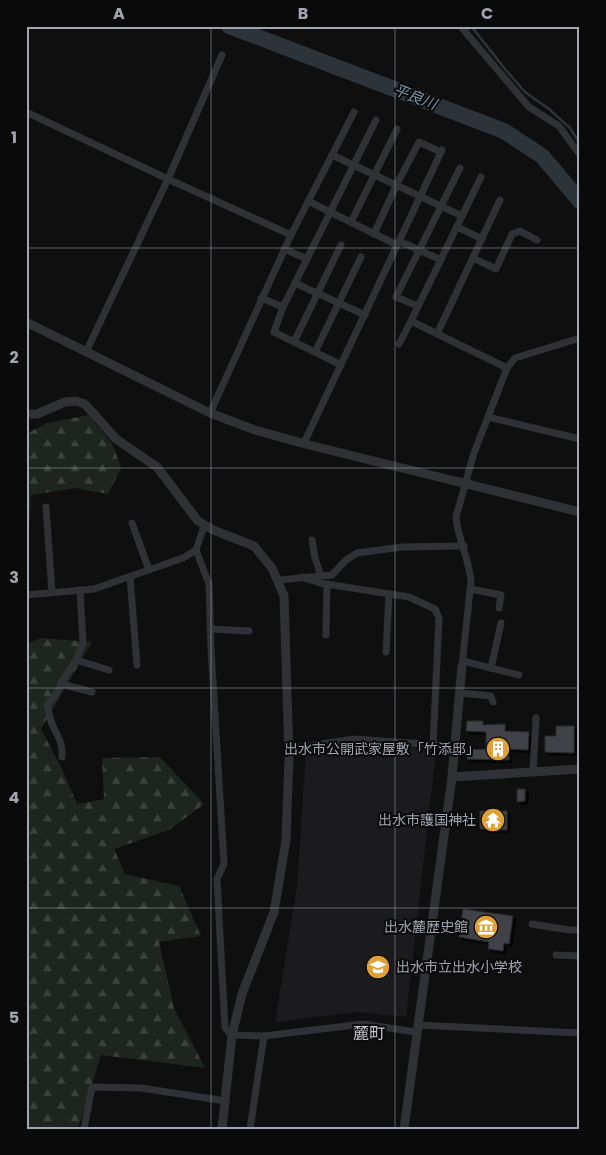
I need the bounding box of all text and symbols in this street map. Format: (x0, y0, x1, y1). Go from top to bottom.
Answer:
text: A (113, 2, 125, 25)
text: B (298, 2, 308, 25)
text: C (481, 2, 493, 25)
water label: 平良川 (390, 79, 442, 115)
text: 1 (11, 126, 17, 149)
text: 2 (9, 346, 19, 369)
text: 3 (9, 566, 19, 589)
building icon: 出水市公開武家屋敷「竹添邸」 (485, 736, 511, 762)
place label: 出水市公開武家屋敷「竹添邸」 (284, 739, 480, 759)
text: 4 (9, 786, 20, 809)
temple icon: 出水市護国神社 (480, 807, 506, 833)
place label: 出水市護国神社 (378, 810, 476, 830)
museum icon: 出水麓歴史館 (473, 914, 499, 940)
place label: 出水麓歴史館 (384, 917, 468, 937)
school or university icon: 出水市立出水小学校 (365, 954, 391, 980)
place label: 出水市立出水小学校 (396, 957, 522, 977)
text: 5 (9, 1006, 19, 1029)
district label: 麓町 (353, 1022, 385, 1045)

